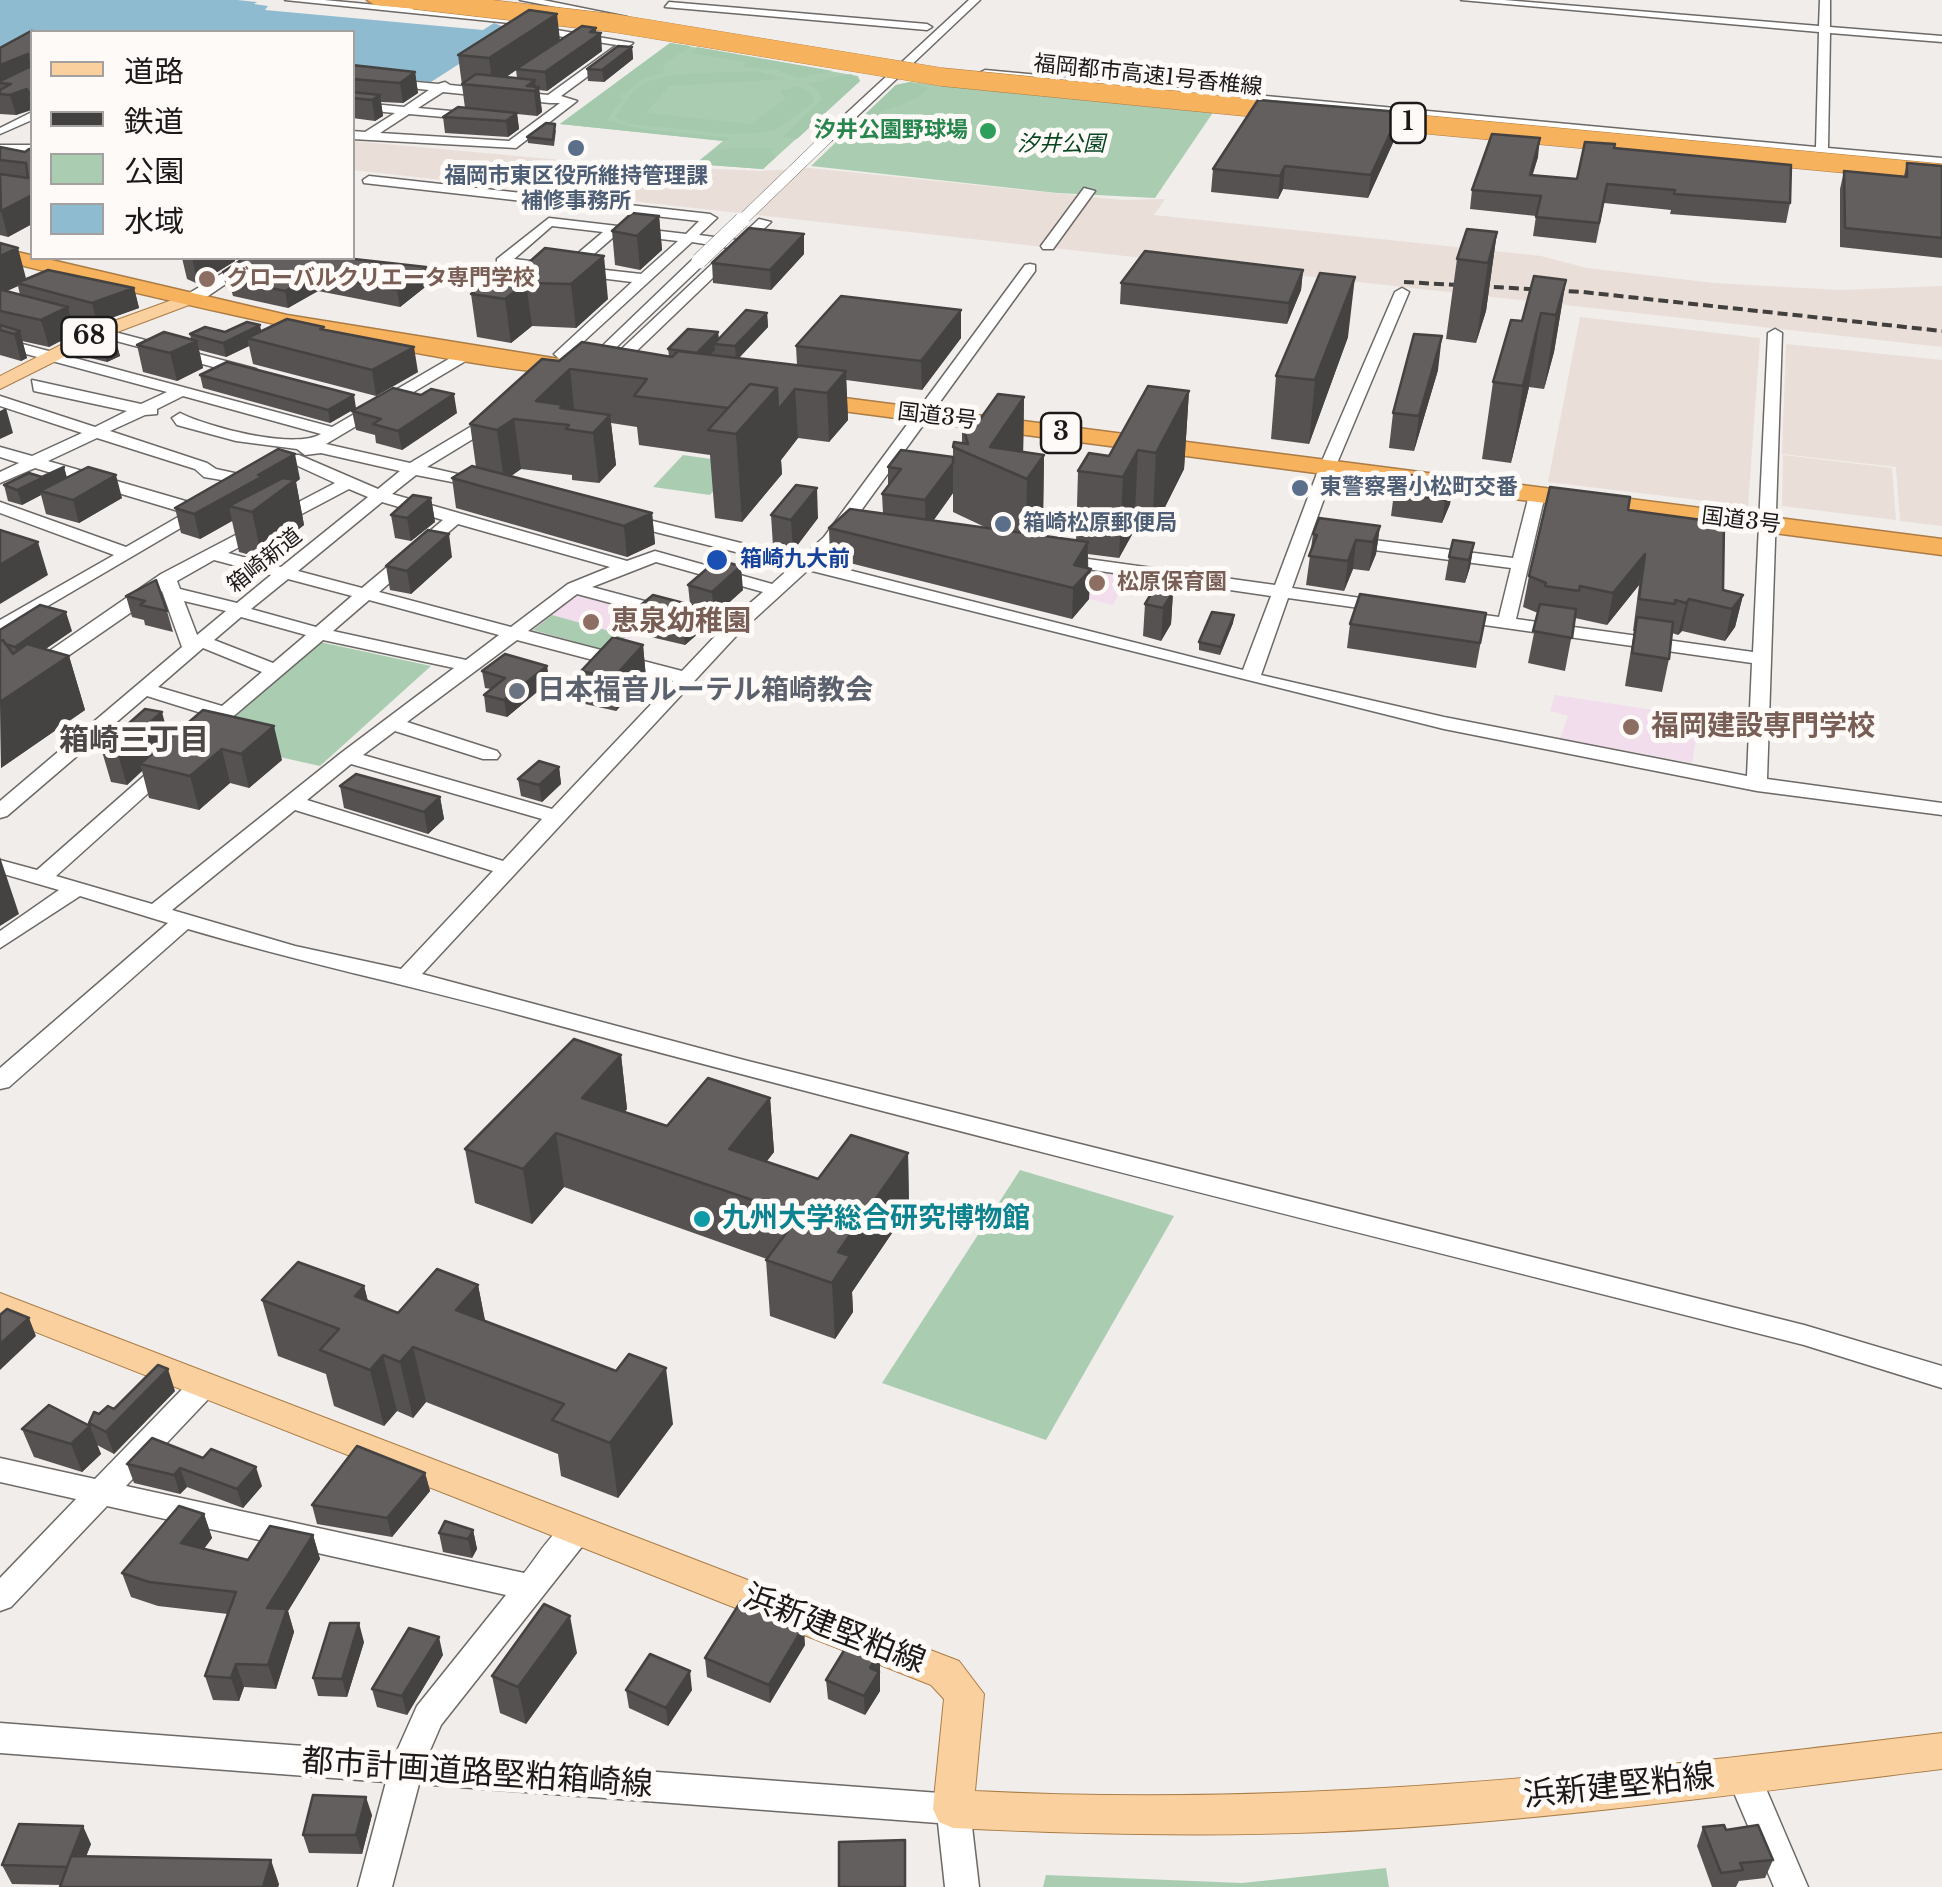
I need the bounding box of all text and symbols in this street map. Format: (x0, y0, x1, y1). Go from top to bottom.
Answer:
legend (30, 30, 355, 260)
street label: 福岡都市高速1号香椎線 (1032, 51, 1264, 101)
text: 道路 (124, 53, 184, 90)
text: 鉄道 (124, 103, 184, 140)
road number: 1 (1390, 103, 1426, 143)
place label: 汐井公園野球場 (814, 118, 968, 144)
marker: 汐井公園野球場 (977, 120, 999, 142)
park label: 汐井公園 (1017, 132, 1105, 158)
marker: 福岡市東区役所維持管理課 補修事務所 (565, 137, 587, 159)
text: 公園 (124, 153, 184, 190)
place label: 福岡市東区役所維持管理課 補修事務所 (444, 164, 708, 215)
text: 水域 (124, 203, 184, 240)
place label: グローバルクリエータ専門学校 (227, 266, 535, 292)
marker: グローバルクリエータ専門学校 (196, 268, 218, 290)
road number: 68 (62, 317, 116, 357)
street label: 国道3号 (896, 399, 978, 435)
road number: 3 (1041, 413, 1081, 453)
place label: 東警察署小松町交番 (1320, 475, 1518, 501)
marker: 東警察署小松町交番 (1289, 477, 1311, 499)
street label: 国道3号 (1700, 503, 1782, 539)
place label: 箱崎松原郵便局 (1023, 511, 1177, 537)
marker: 箱崎松原郵便局 (992, 513, 1014, 535)
street label: 箱崎新道 (222, 523, 308, 599)
marker: 箱崎九大前 (704, 547, 730, 573)
place label: 箱崎九大前 (740, 547, 850, 573)
place label: 松原保育園 (1117, 570, 1227, 596)
marker: 松原保育園 (1086, 572, 1108, 594)
place label: 恵泉幼稚園 (611, 605, 751, 639)
marker: 恵泉幼稚園 (580, 611, 602, 633)
place label: 日本福音ルーテル箱崎教会 (537, 674, 873, 708)
marker: 日本福音ルーテル箱崎教会 (506, 680, 528, 702)
place label: 福岡建設専門学校 (1651, 710, 1875, 744)
marker: 福岡建設専門学校 (1620, 716, 1642, 738)
district label: 箱崎三丁目 (59, 724, 209, 760)
place label: 九州大学総合研究博物館 (722, 1202, 1030, 1236)
marker: 九州大学総合研究博物館 (691, 1208, 713, 1230)
street label: 浜新建堅粕線 (737, 1578, 931, 1682)
street label: 都市計画道路堅粕箱崎線 (300, 1743, 654, 1805)
street label: 浜新建堅粕線 (1522, 1758, 1716, 1816)

